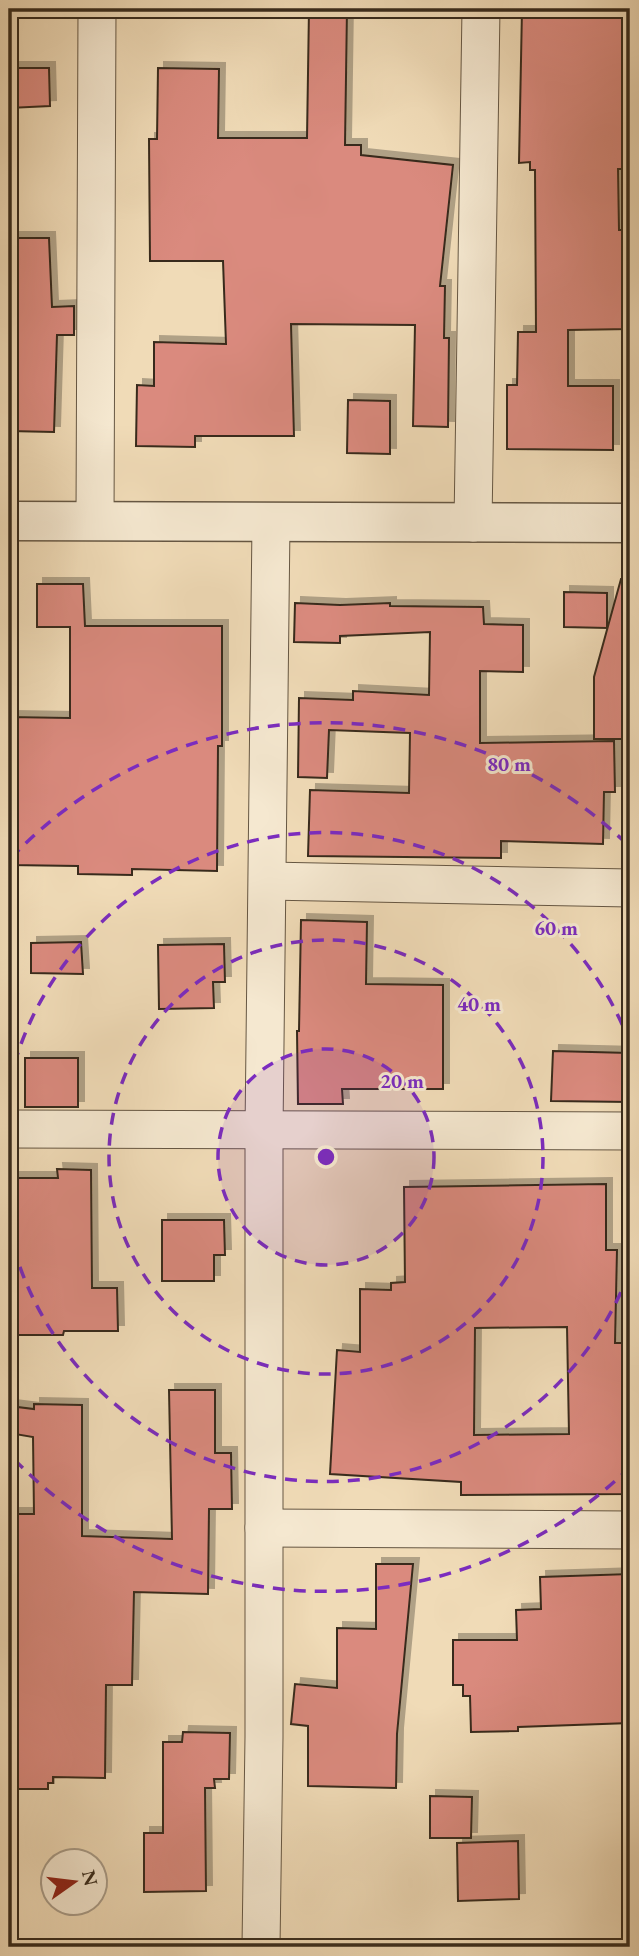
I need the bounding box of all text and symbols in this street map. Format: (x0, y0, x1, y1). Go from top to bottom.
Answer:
text: 80 m (487, 750, 531, 777)
text: 60 m (534, 914, 578, 941)
text: 40 m (457, 990, 501, 1017)
text: 20 m (380, 1067, 424, 1094)
centre of rings (314, 1145, 338, 1169)
north arrow (38, 1848, 108, 1918)
text: N (76, 1868, 104, 1889)

